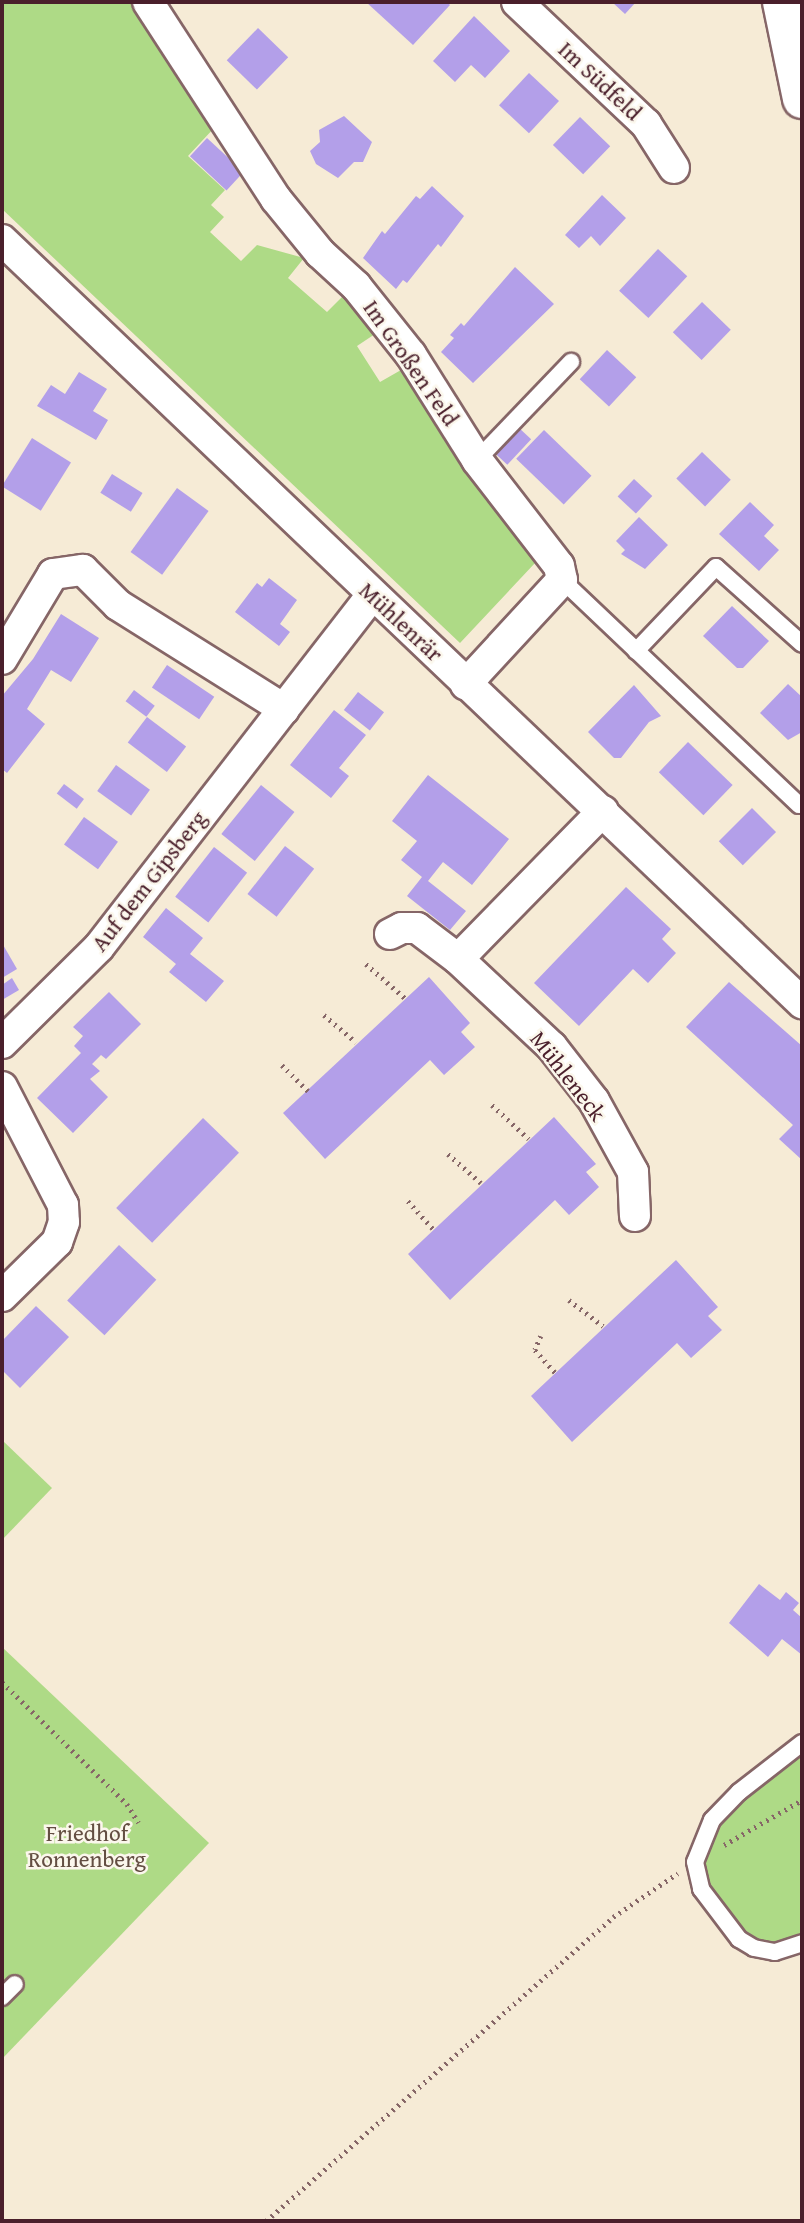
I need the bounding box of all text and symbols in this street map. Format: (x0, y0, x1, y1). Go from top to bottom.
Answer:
street label: Im Südfeld (553, 36, 647, 126)
street label: Im Großen Feld (357, 295, 465, 431)
street label: Mühlenrär (353, 576, 449, 668)
street label: Auf dem Gipsberg (86, 805, 212, 957)
street label: Mühleneck (524, 1025, 612, 1127)
park label: Friedhof Ronnenberg (28, 1819, 146, 1873)

